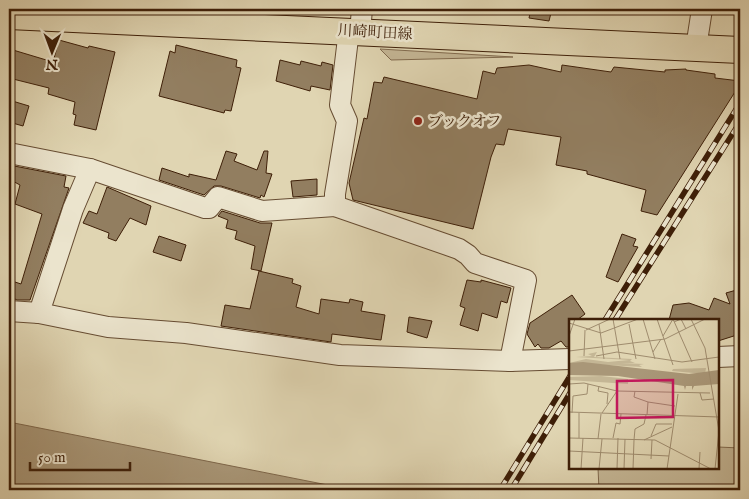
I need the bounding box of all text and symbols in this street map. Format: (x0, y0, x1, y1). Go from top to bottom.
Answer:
street label: 川崎町田線 (337, 21, 413, 44)
north arrow (28, 28, 78, 78)
text: N (46, 55, 59, 73)
place label: ブックオフ (428, 112, 502, 131)
marker: ブックオフ (412, 115, 424, 127)
inset map (569, 319, 719, 469)
scale bar (30, 439, 130, 471)
text: 50 m (38, 448, 66, 467)

